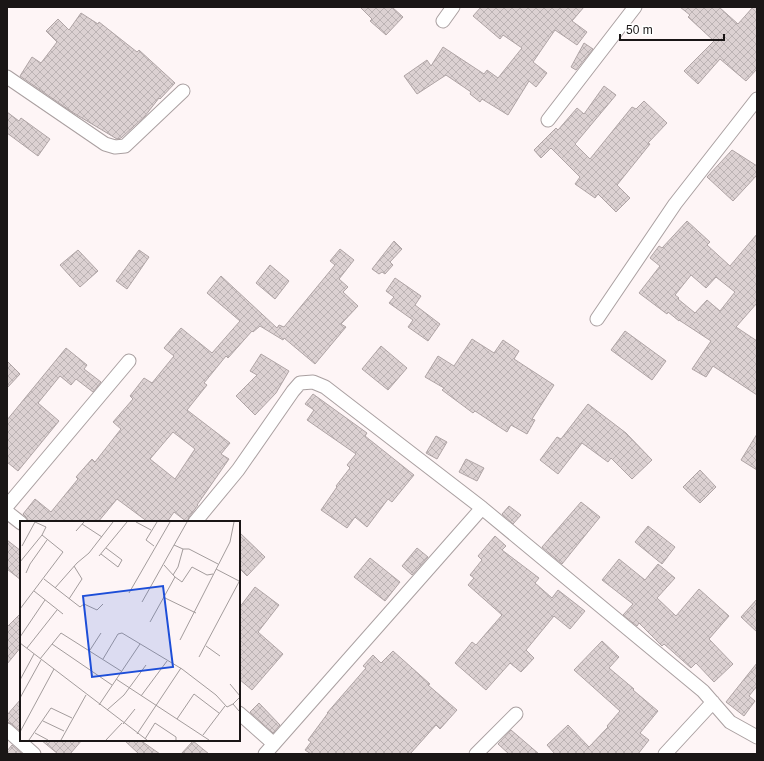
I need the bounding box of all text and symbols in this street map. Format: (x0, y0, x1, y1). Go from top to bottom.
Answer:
scale bar (620, 16, 724, 42)
text: 50 m (626, 23, 653, 37)
inset map (20, 521, 240, 741)

